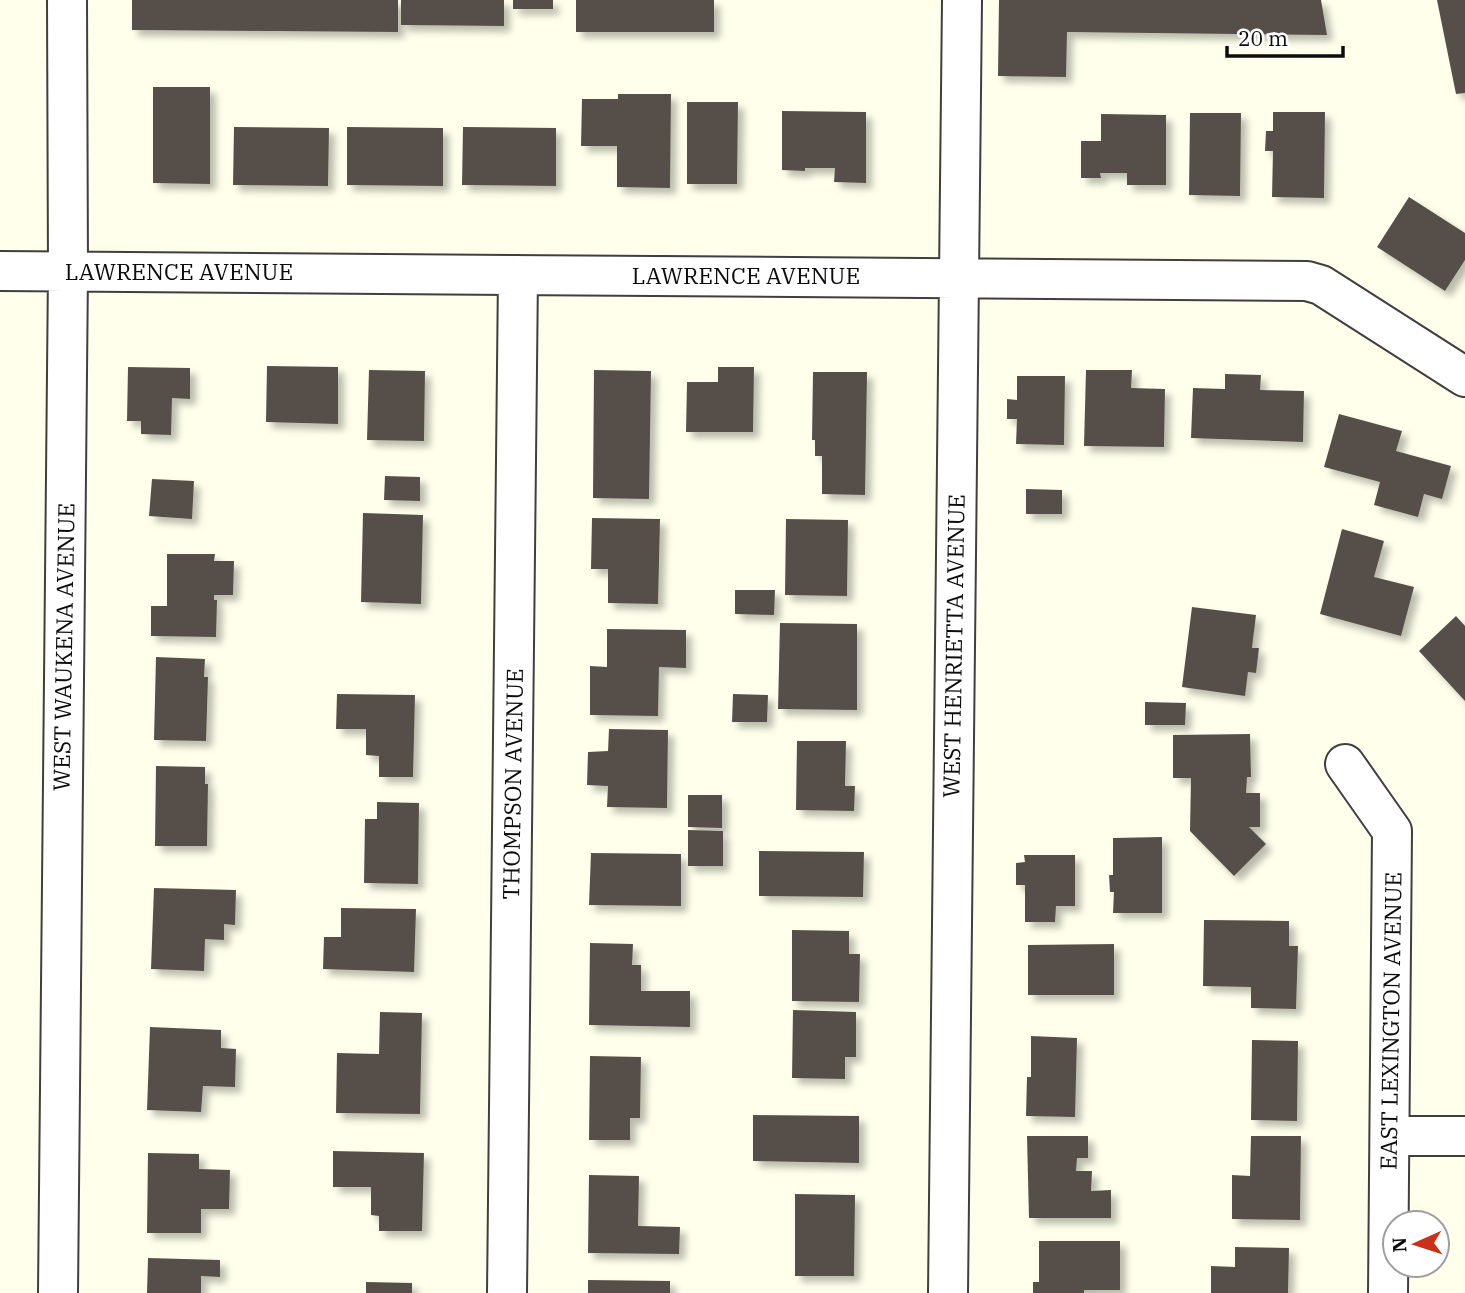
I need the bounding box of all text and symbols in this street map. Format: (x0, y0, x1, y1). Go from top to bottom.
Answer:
scale bar (1227, 14, 1342, 58)
text: 20 m (1238, 24, 1288, 52)
street label: LAWRENCE AVENUE (65, 256, 293, 286)
street label: LAWRENCE AVENUE (632, 260, 860, 290)
street label: WEST HENRIETTA AVENUE (935, 494, 971, 798)
street label: WEST WAUKENA AVENUE (45, 503, 81, 791)
street label: THOMPSON AVENUE (495, 668, 529, 900)
street label: EAST LEXINGTON AVENUE (1372, 872, 1408, 1170)
north arrow (1381, 1209, 1451, 1279)
text: N (1387, 1237, 1411, 1253)

